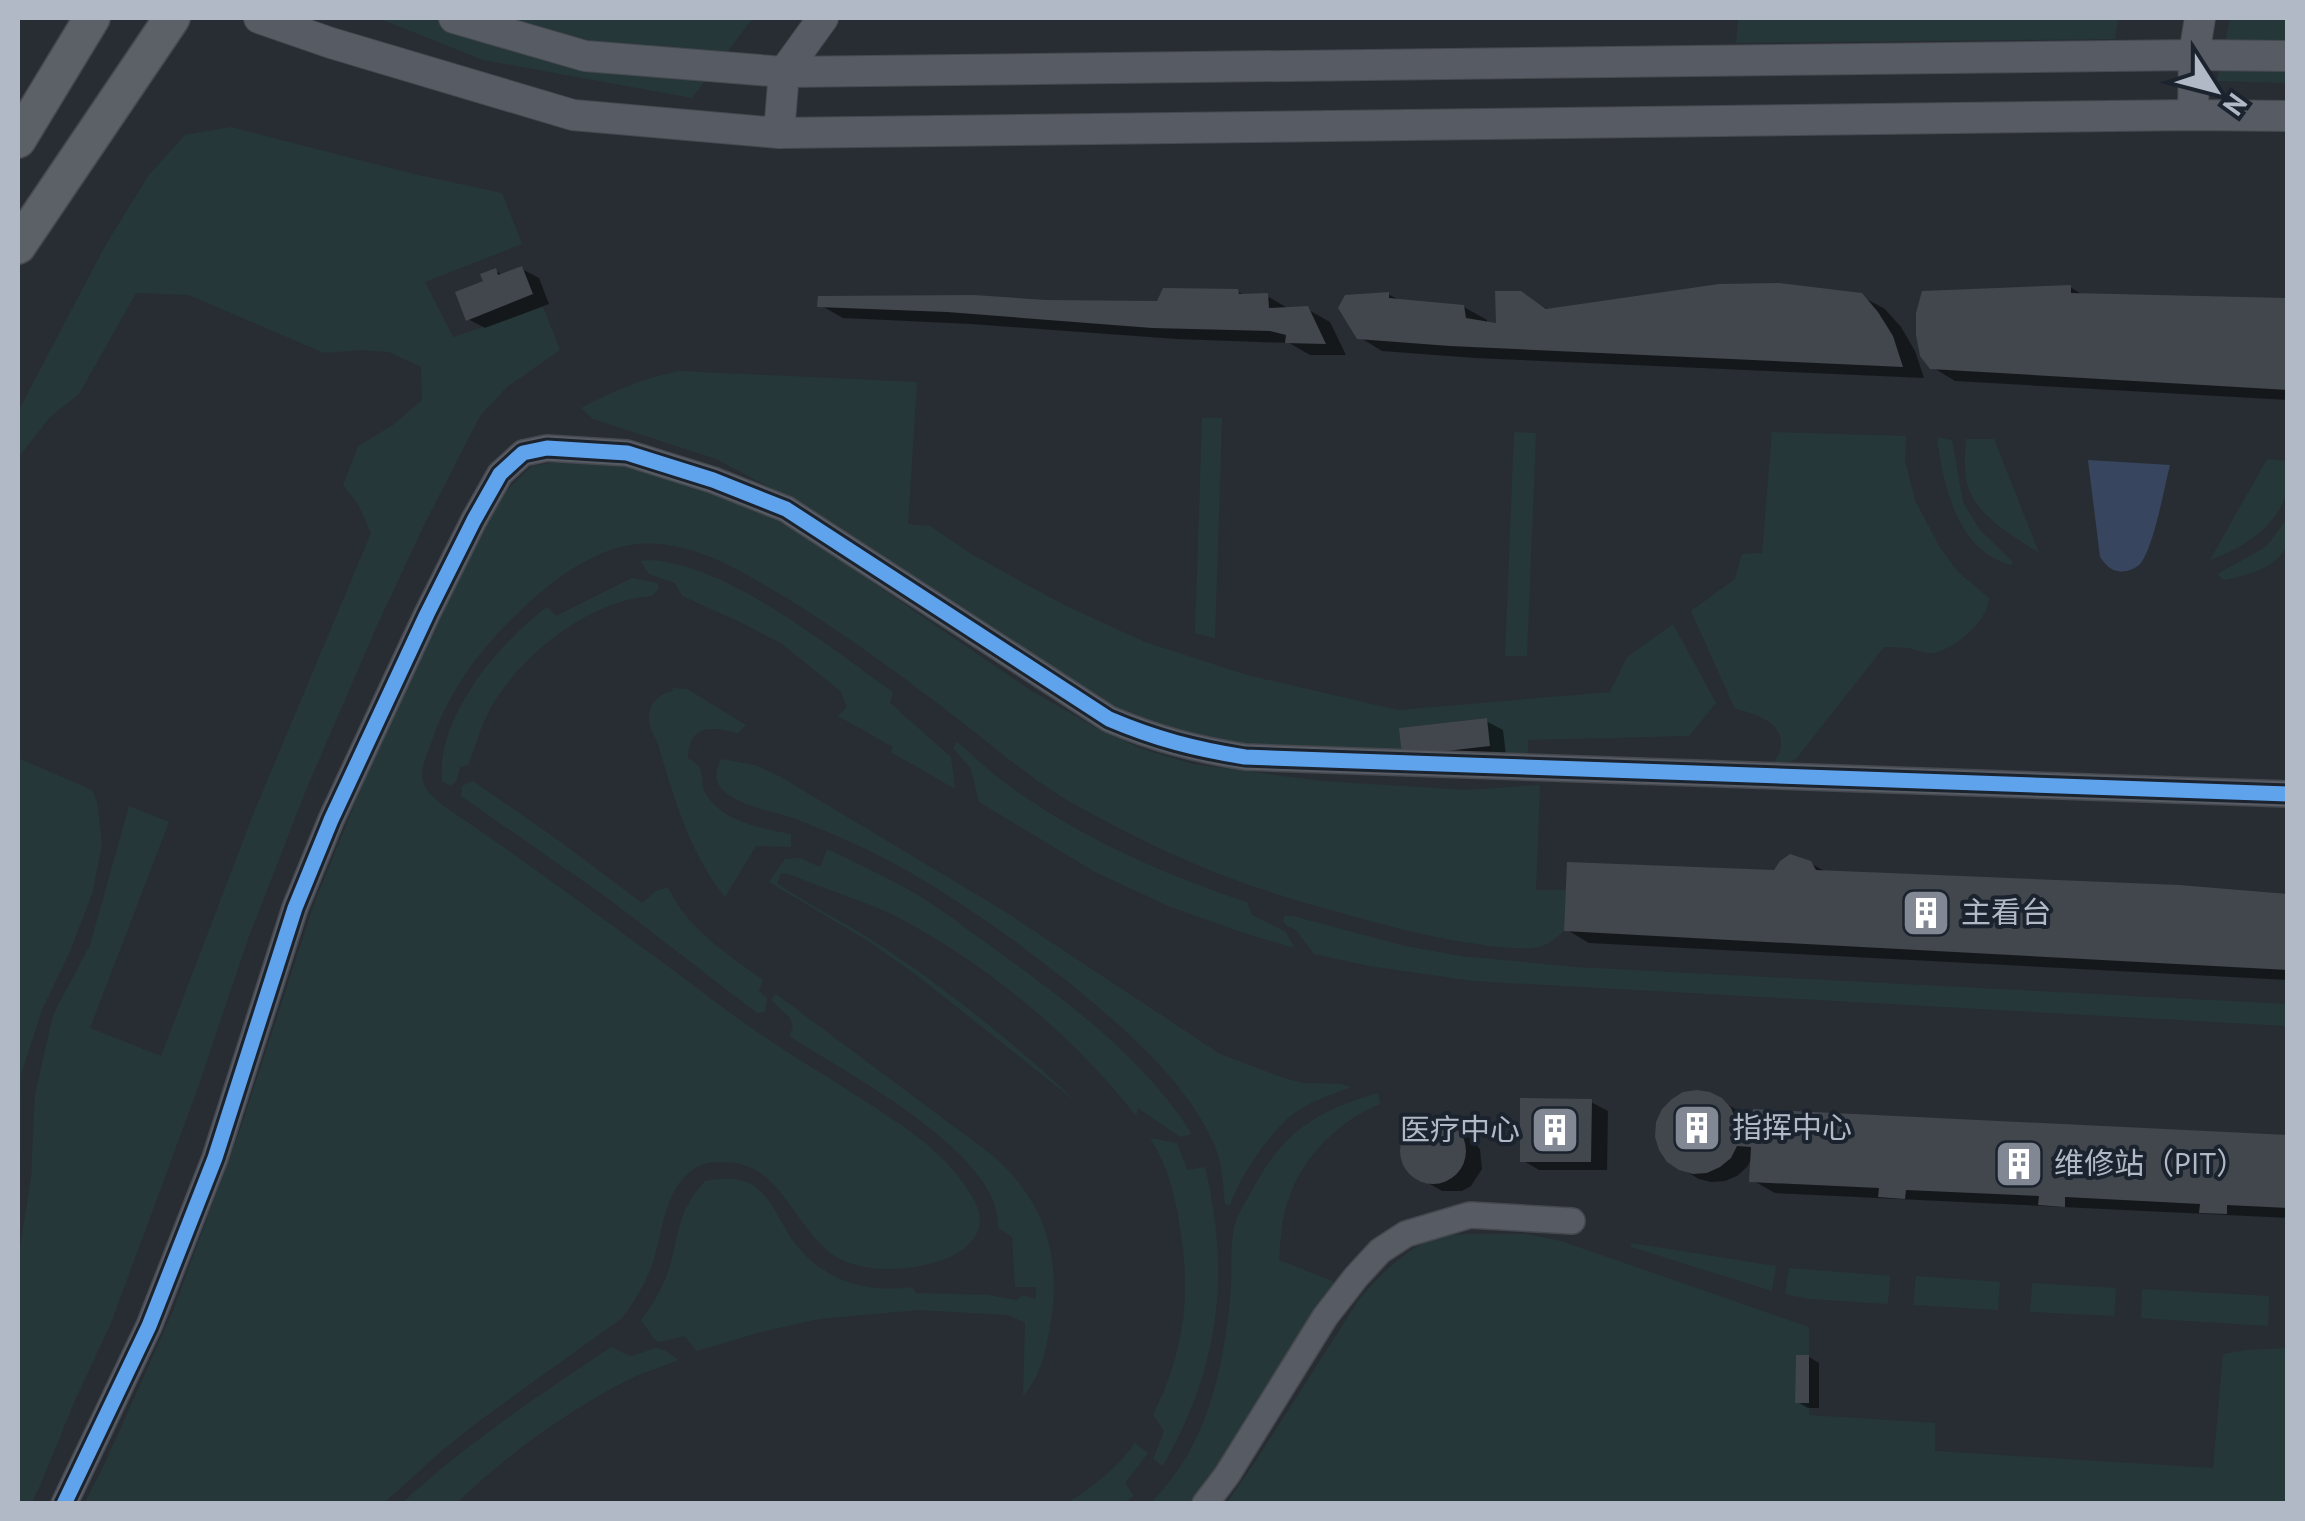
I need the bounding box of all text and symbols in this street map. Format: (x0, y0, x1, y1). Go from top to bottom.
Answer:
north arrow (2165, 40, 2265, 140)
text: N (2215, 87, 2256, 123)
building icon: 主看台 (1900, 887, 1952, 939)
place label: 主看台 (1961, 892, 2051, 931)
building icon: 指挥中心 (1671, 1102, 1723, 1154)
building icon: 医疗中心 (1529, 1104, 1581, 1156)
place label: 指挥中心 (1732, 1107, 1852, 1146)
place label: 医疗中心 (1400, 1109, 1520, 1148)
building icon: 维修站（PIT） (1993, 1138, 2045, 1190)
place label: 维修站（PIT） (2054, 1143, 2246, 1182)

